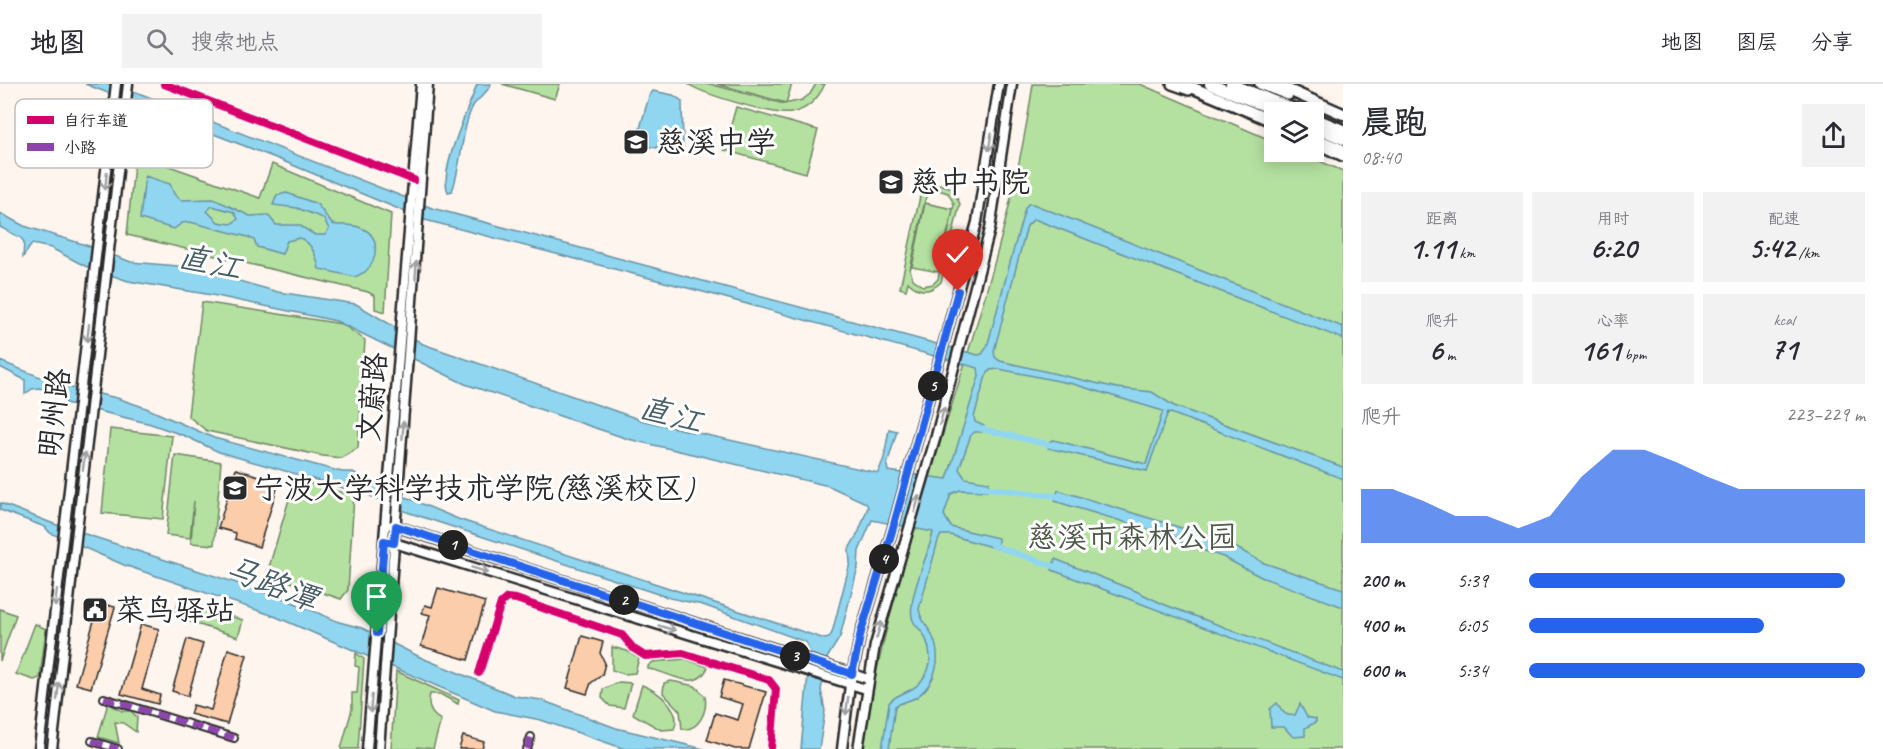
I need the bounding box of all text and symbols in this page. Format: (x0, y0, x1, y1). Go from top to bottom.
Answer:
search box (122, 14, 542, 68)
text: 地图 (30, 25, 86, 60)
icon: search (143, 25, 176, 58)
text: 搜索地点 (191, 28, 279, 56)
text: 地图 (1661, 29, 1703, 55)
text: 图层 (1736, 29, 1778, 55)
text: 分享 (1811, 29, 1853, 55)
legend (15, 99, 213, 168)
text: 晨跑 (1361, 101, 1427, 143)
map controls (1264, 102, 1324, 162)
button: layers (1264, 102, 1324, 162)
button: share (1802, 104, 1865, 167)
text: 自行车道 (64, 111, 128, 131)
place label: 慈溪中学 (656, 123, 776, 161)
school or university icon: 慈溪中学 (621, 127, 651, 157)
one-way arrow (984, 131, 995, 151)
text: 小路 (64, 138, 96, 158)
text: 08:40 (1361, 145, 1401, 170)
place label: 慈中书院 (910, 163, 1030, 201)
school or university icon: 慈中书院 (876, 167, 906, 197)
one-way arrow (100, 170, 111, 190)
text: 距离 (1426, 209, 1458, 229)
text: 用时 (1597, 209, 1629, 229)
text: 配速 (1768, 209, 1800, 229)
pin (932, 229, 983, 291)
text: 1.11 (1409, 229, 1455, 267)
text: 6:20 (1589, 229, 1637, 267)
text: 5:42 (1749, 229, 1795, 267)
water label: 直江 (174, 236, 247, 290)
icon: check (941, 238, 974, 271)
text: km (1455, 243, 1475, 263)
text: /km (1795, 243, 1819, 263)
one-way arrow (410, 261, 421, 281)
text: kcal (1773, 310, 1795, 330)
text: 爬升 (1426, 311, 1458, 331)
text: 心率 (1597, 311, 1629, 331)
one-way arrow (82, 323, 93, 343)
text: 71 (1771, 330, 1797, 368)
text: 6 (1429, 331, 1443, 369)
text: 161 (1580, 331, 1621, 369)
text: m (1443, 345, 1455, 365)
text: bpm (1621, 345, 1646, 365)
street label: 文蔚路 (349, 351, 395, 443)
street label: 明州路 (30, 366, 78, 460)
pin: 5 (918, 371, 948, 401)
text: 5 (930, 376, 936, 396)
water label: 直江 (635, 386, 709, 443)
text: 223–229 m (1786, 402, 1865, 427)
text: 爬升 (1361, 404, 1401, 429)
one-way arrow (936, 407, 948, 426)
one-way arrow (398, 421, 409, 441)
one-way arrow (79, 452, 90, 472)
place label: 宁波大学科学技术学院(慈溪校区) (254, 469, 696, 507)
school or university icon: 宁波大学科学技术学院(慈溪校区) (220, 473, 250, 503)
one-way arrow (911, 495, 923, 514)
park label: 慈溪市森林公园 (1027, 518, 1237, 556)
pin: 1 (438, 530, 468, 560)
text: 1 (449, 535, 457, 555)
pin: 4 (869, 544, 899, 574)
water label: 马路潭 (220, 547, 327, 621)
text: 4 (880, 549, 888, 569)
one-way arrow (470, 565, 489, 576)
text: 200 m (1361, 568, 1404, 593)
text: 5:39 (1457, 568, 1488, 593)
pin (351, 571, 402, 633)
icon: arrive (360, 580, 393, 613)
pin: 2 (609, 585, 639, 615)
one-way arrow (50, 587, 61, 607)
text: 2 (620, 590, 628, 610)
place label: 菜鸟驿站 (115, 591, 235, 629)
public building icon: 菜鸟驿站 (80, 595, 110, 625)
text: 400 m (1361, 613, 1404, 638)
text: 6:05 (1457, 613, 1488, 638)
one-way arrow (874, 621, 885, 640)
one-way arrow (657, 623, 676, 634)
pin: 3 (780, 641, 810, 671)
text: 3 (791, 646, 799, 666)
text: 600 m (1361, 658, 1405, 683)
text: 5:34 (1457, 658, 1488, 683)
one-way arrow (53, 681, 64, 701)
one-way arrow (365, 694, 376, 714)
one-way arrow (841, 696, 852, 716)

